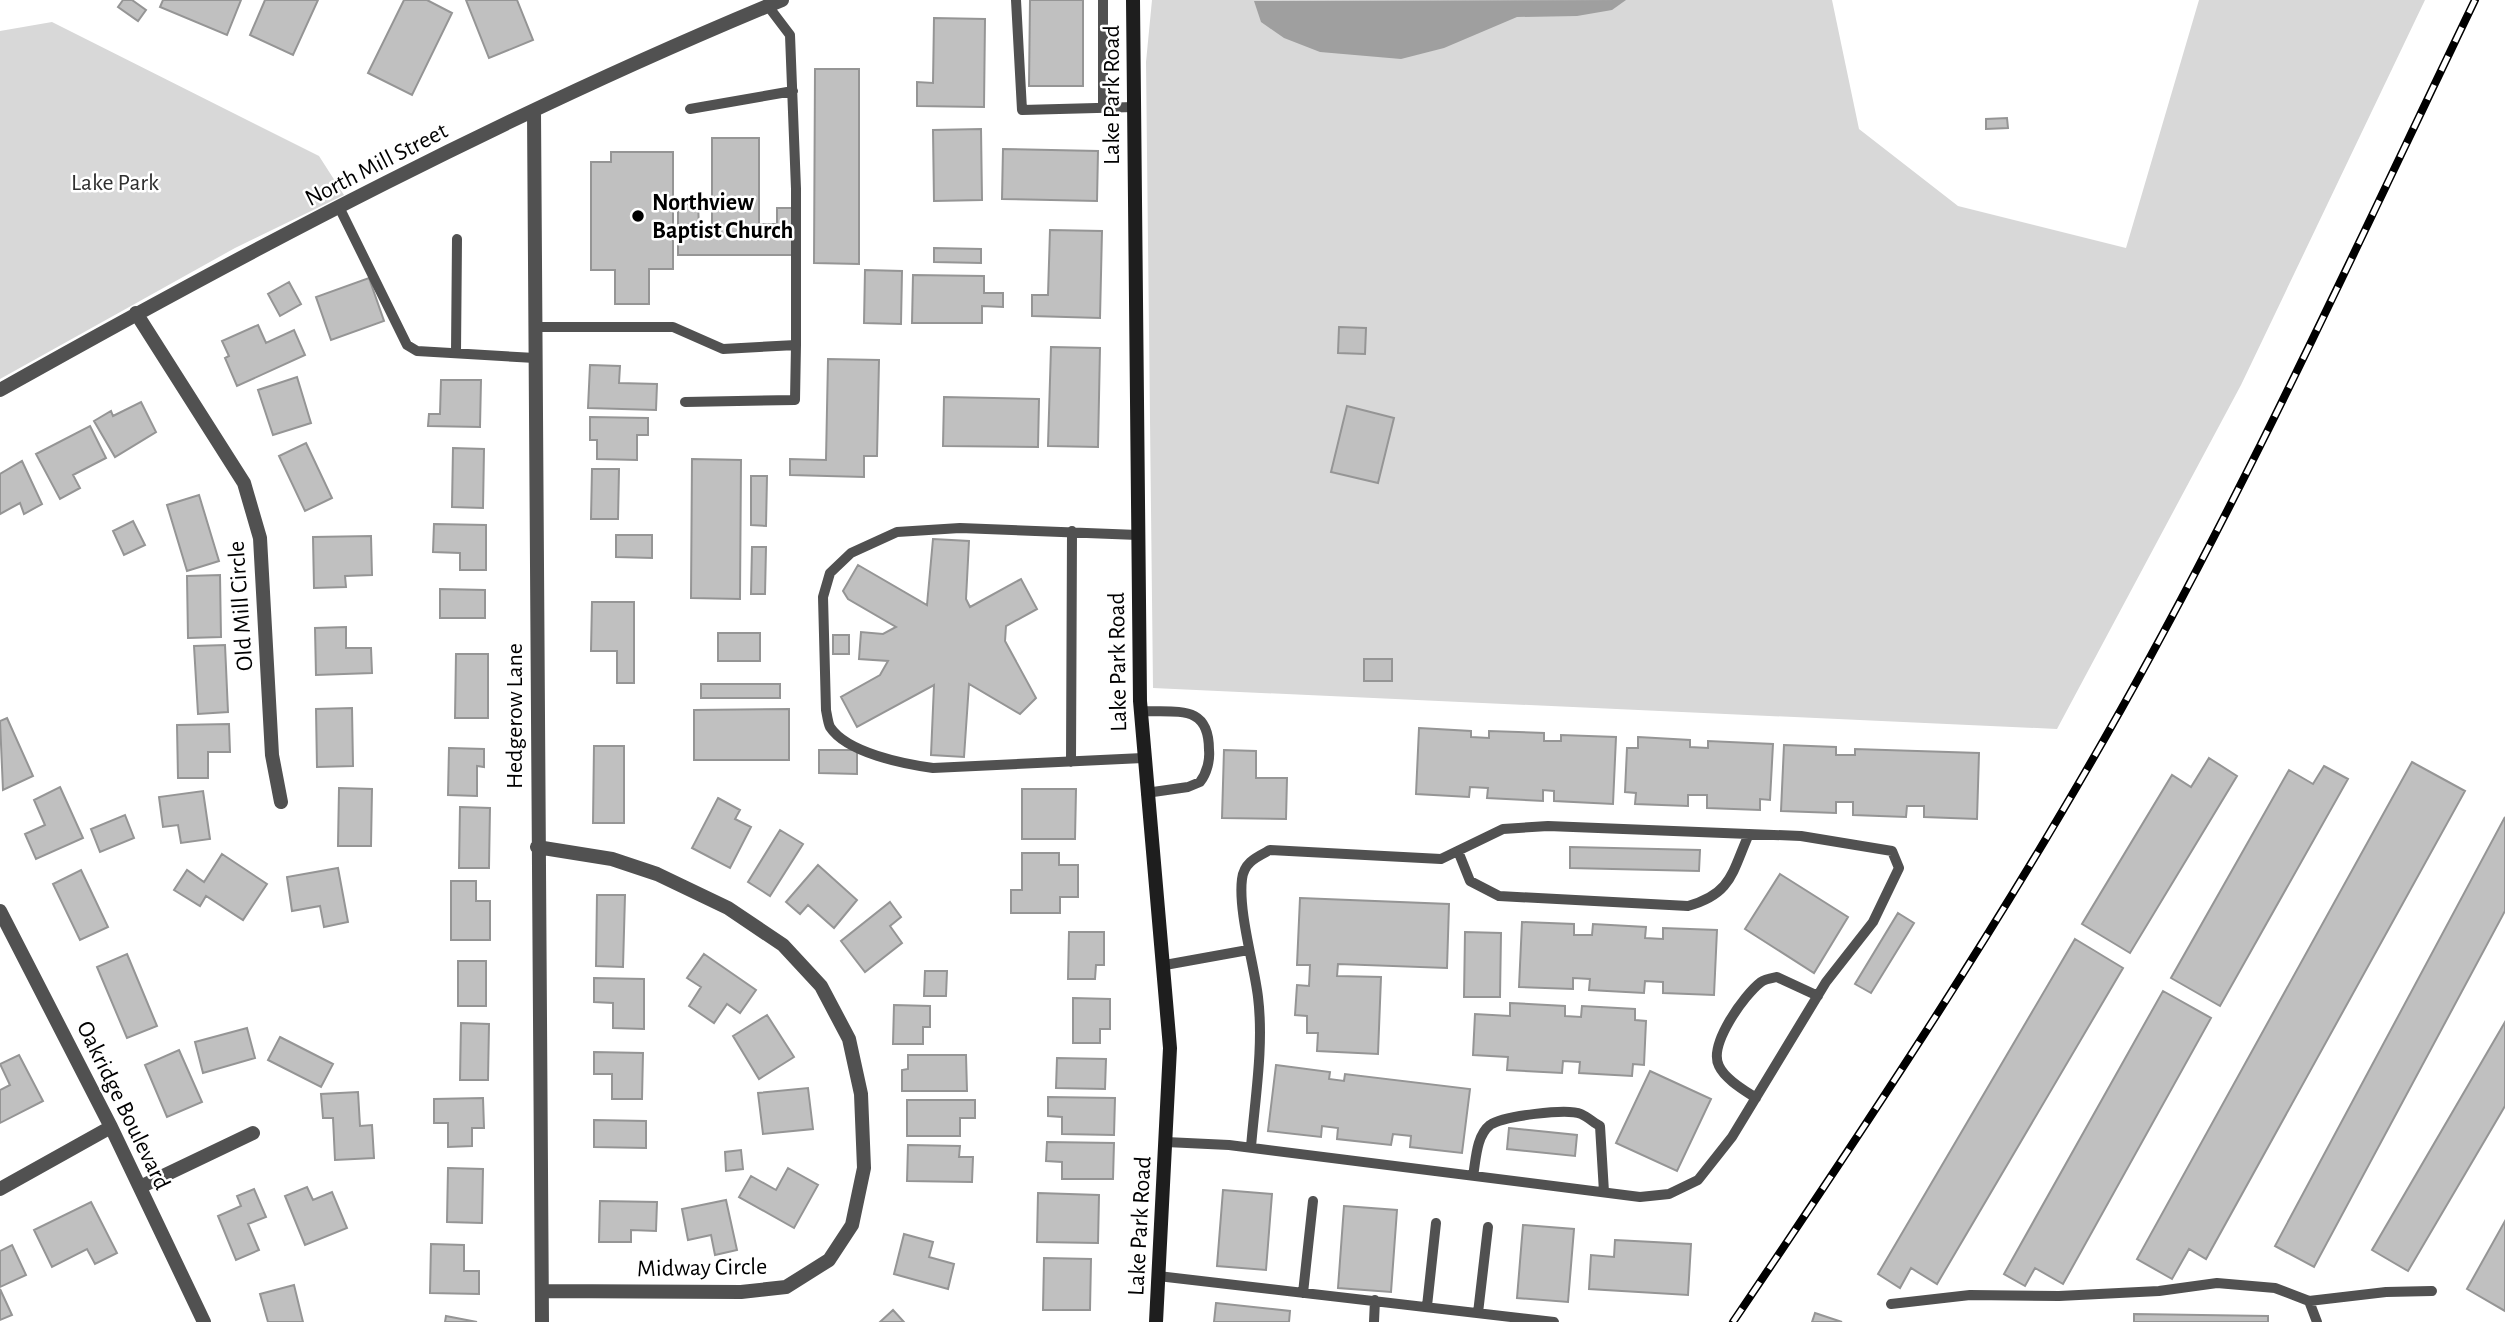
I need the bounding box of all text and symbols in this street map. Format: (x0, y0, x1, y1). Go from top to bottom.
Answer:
street label: Lake Park Road (1100, 25, 1124, 165)
street label: North Mill Street (301, 119, 452, 211)
park label: Lake Park (71, 171, 159, 195)
place label: Northview Baptist Church (652, 191, 793, 243)
marker: Northview Baptist Church (630, 208, 646, 224)
street label: Old Mill Circle (224, 540, 258, 672)
street label: Lake Park Road (1105, 592, 1131, 732)
street label: Hedgerow Lane (503, 643, 527, 789)
street label: Oakridge Boulevard (72, 1017, 174, 1194)
street label: Lake Park Road (1124, 1156, 1156, 1296)
street label: Midway Circle (637, 1255, 767, 1281)

